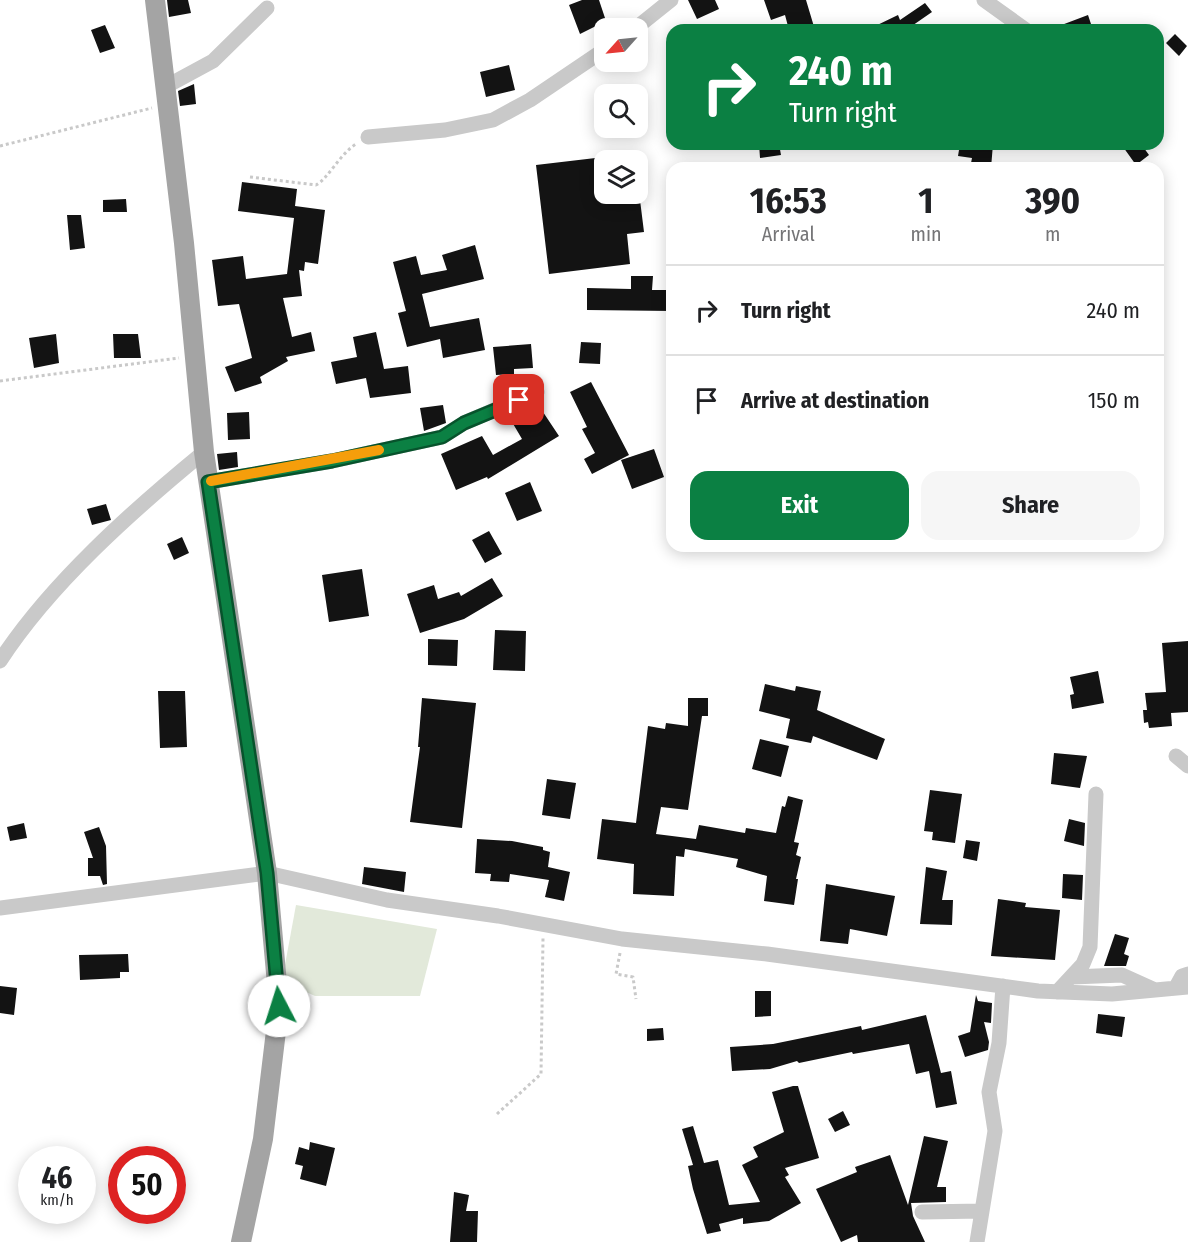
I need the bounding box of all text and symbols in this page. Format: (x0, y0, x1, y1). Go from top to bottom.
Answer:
north arrow (594, 18, 648, 72)
map controls (594, 18, 648, 204)
text: 240 m (789, 46, 893, 96)
icon: right (690, 48, 768, 126)
button: search (594, 84, 648, 138)
text: Turn right (789, 97, 897, 129)
button: layers (594, 150, 648, 204)
text: 16:53 (750, 179, 827, 223)
text: 1 (918, 179, 934, 223)
text: 390 (1025, 179, 1080, 223)
text: Arrival (762, 222, 815, 246)
text: min (911, 222, 941, 246)
text: m (1045, 222, 1060, 246)
icon: right (690, 294, 723, 327)
text: Turn right (741, 297, 830, 324)
text: 240 m (1087, 297, 1140, 324)
pin (493, 374, 544, 425)
icon: arrive (502, 383, 535, 416)
icon: arrive (690, 384, 723, 417)
text: Arrive at destination (741, 387, 929, 414)
text: 150 m (1088, 387, 1140, 414)
button: Exit (690, 471, 909, 540)
button: Share (921, 471, 1140, 540)
position arrow (247, 974, 311, 1038)
speed limit sign: 50 (108, 1146, 186, 1224)
text: 46 (41, 1160, 73, 1196)
text: km/h (40, 1191, 74, 1209)

